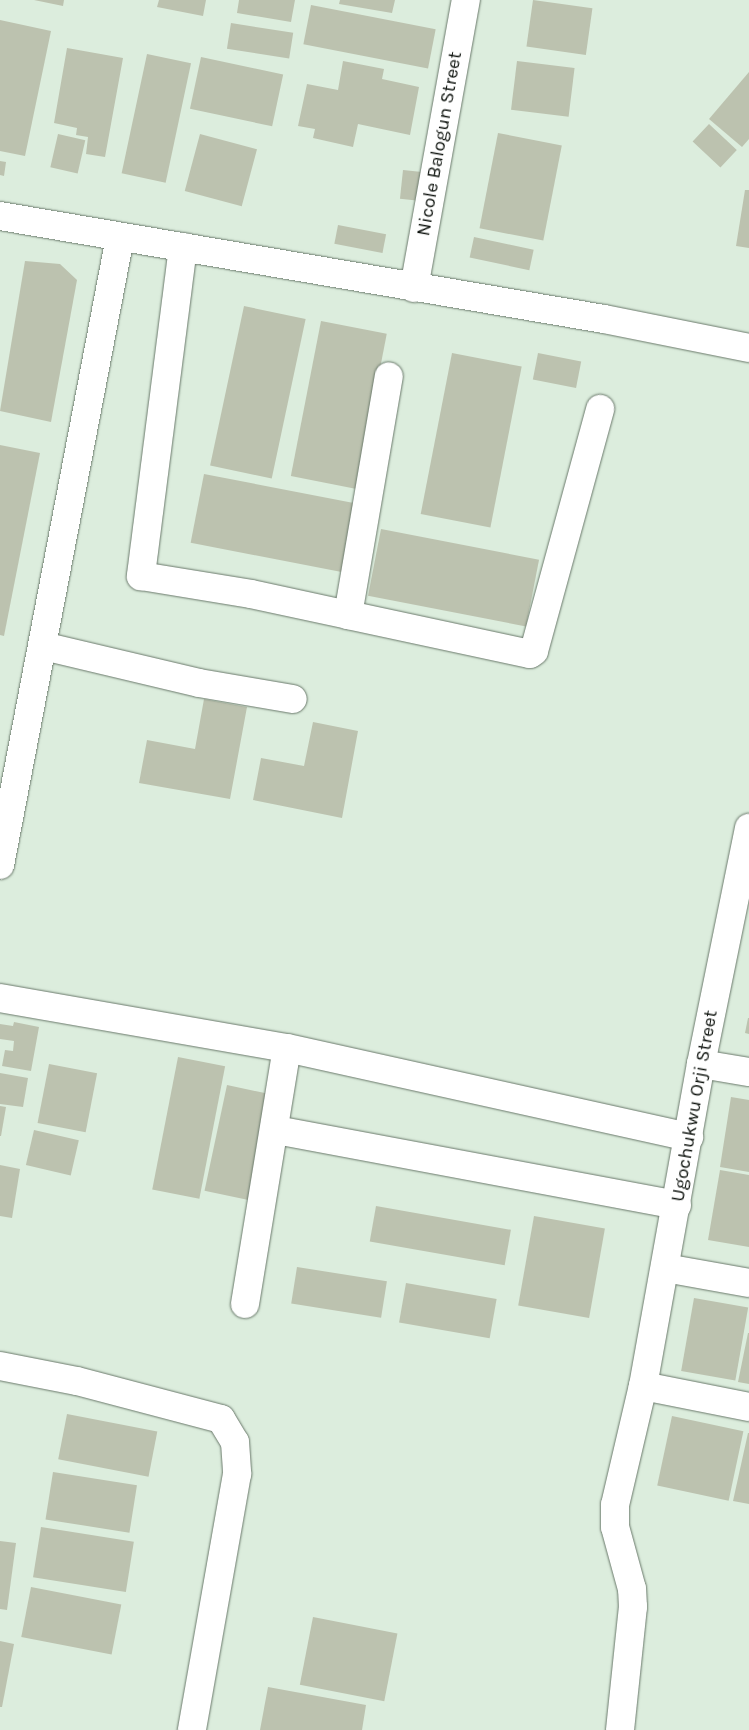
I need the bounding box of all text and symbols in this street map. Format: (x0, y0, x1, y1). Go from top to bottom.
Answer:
street label: Nicole Balogun Street (413, 50, 467, 238)
street label: Ugochukwu Orji Street (667, 1008, 723, 1204)

